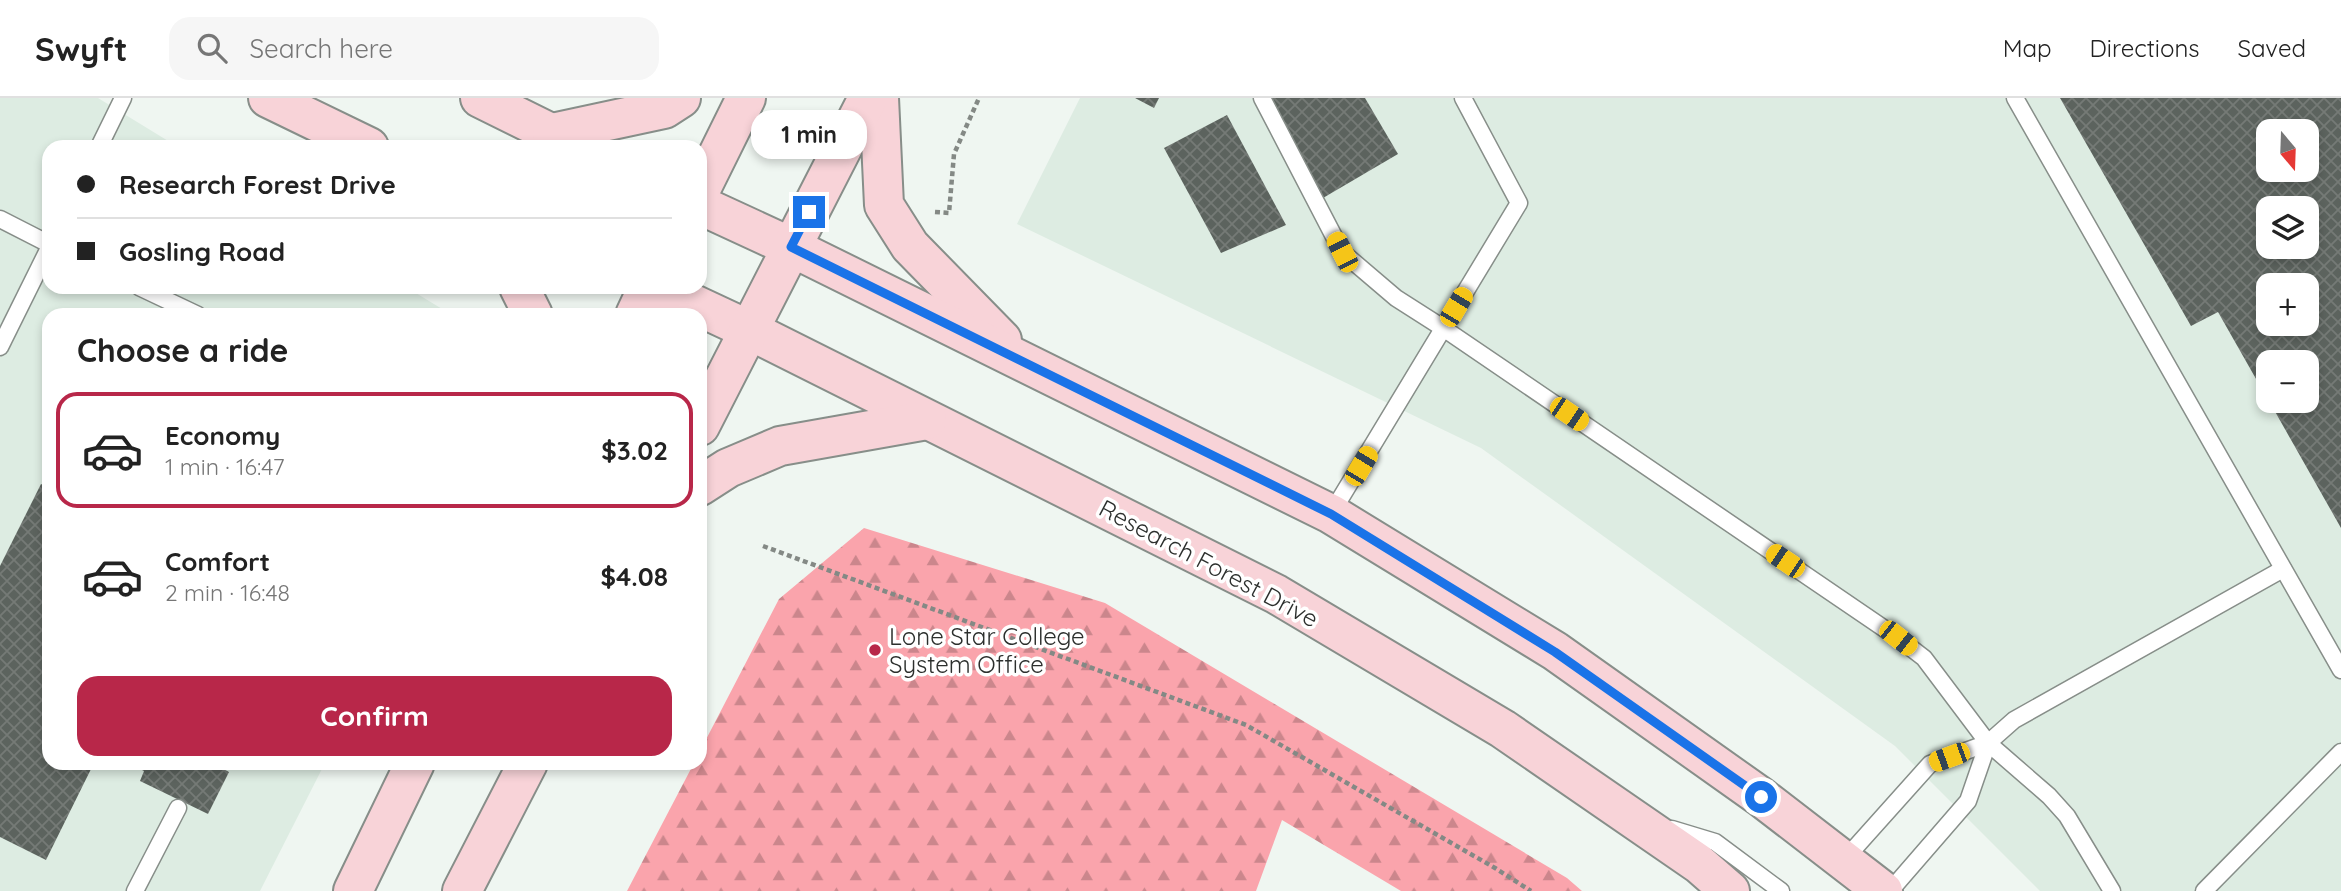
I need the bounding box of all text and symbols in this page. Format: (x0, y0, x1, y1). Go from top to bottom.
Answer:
search box (169, 17, 659, 80)
text: Swyft (35, 28, 127, 69)
icon: search (193, 29, 231, 67)
text: Search here (249, 32, 393, 65)
text: Map (2003, 33, 2052, 63)
text: Directions (2090, 33, 2200, 63)
text: Saved (2238, 33, 2306, 63)
callout: 1 min (751, 110, 867, 159)
north arrow (2256, 119, 2319, 182)
map controls (2256, 119, 2319, 413)
text: 1 min (781, 120, 837, 149)
text: Research Forest Drive (119, 168, 396, 201)
route end (793, 196, 825, 228)
button: layers (2256, 196, 2319, 259)
car (1324, 229, 1361, 275)
text: Gosling Road (119, 235, 285, 268)
button: + (2256, 273, 2319, 336)
car (1437, 284, 1476, 330)
text: Choose a ride (77, 330, 289, 370)
button: − (2256, 350, 2319, 413)
car (1546, 394, 1593, 434)
icon: car (81, 419, 144, 482)
text: Economy (165, 419, 280, 452)
text: $3.02 (601, 434, 668, 467)
car (1342, 443, 1381, 489)
text: 1 min · 16:47 (165, 452, 284, 481)
street label: Research Forest Drive (1094, 492, 1324, 634)
car (1762, 541, 1809, 581)
icon: car (81, 545, 144, 608)
text: Comfort (165, 545, 270, 578)
text: $4.08 (601, 560, 668, 593)
text: 2 min · 16:48 (165, 578, 290, 607)
car (1875, 617, 1922, 659)
place label: Lone Star College System Office (889, 621, 1085, 679)
marker: Lone Star College System Office (867, 642, 883, 658)
button: Confirm (77, 676, 672, 756)
car (1926, 740, 1973, 774)
route start (1745, 781, 1777, 813)

